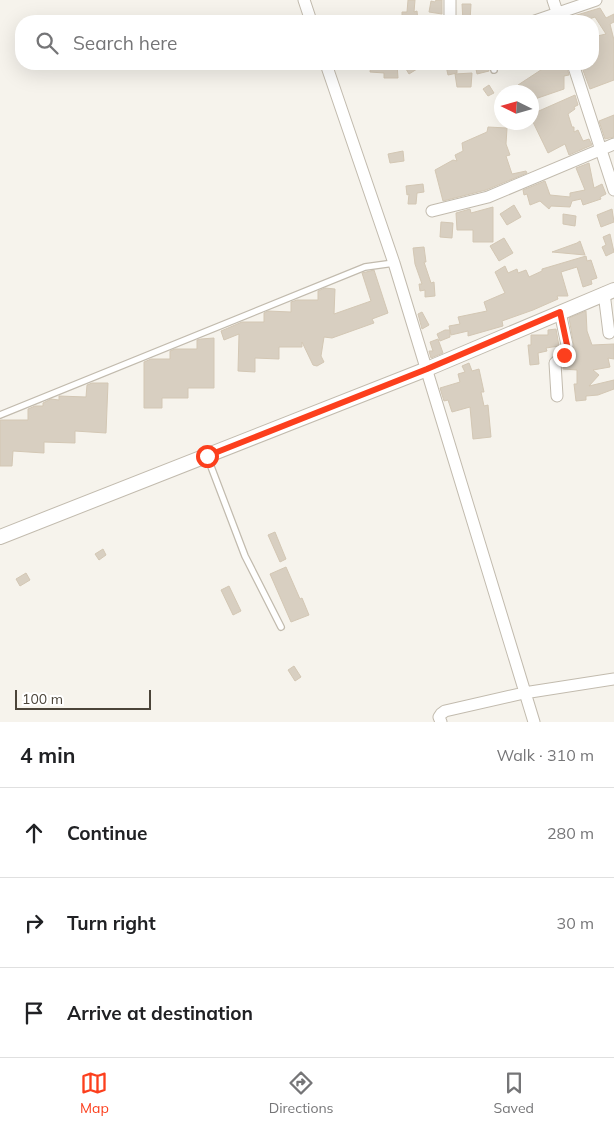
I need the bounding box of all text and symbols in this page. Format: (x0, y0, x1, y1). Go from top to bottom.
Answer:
search box (15, 15, 599, 70)
icon: search (33, 29, 61, 57)
text: Search here (73, 31, 177, 55)
north arrow (494, 85, 539, 130)
route end (553, 344, 576, 367)
route start (196, 445, 219, 468)
scale bar (15, 687, 151, 710)
text: 100 m (22, 690, 63, 708)
text: 4 min (20, 742, 75, 768)
text: Walk · 310 m (496, 745, 594, 765)
icon: ahead (20, 819, 48, 847)
text: Continue (67, 821, 147, 845)
text: 280 m (547, 823, 594, 843)
icon: right (20, 909, 48, 937)
text: Turn right (67, 911, 156, 935)
text: 30 m (557, 913, 594, 933)
icon: arrive (20, 999, 48, 1027)
text: Arrive at destination (67, 1001, 253, 1025)
tab: Map (80, 1069, 109, 1117)
tab: Directions (269, 1069, 334, 1117)
tab: Saved (494, 1069, 534, 1117)

